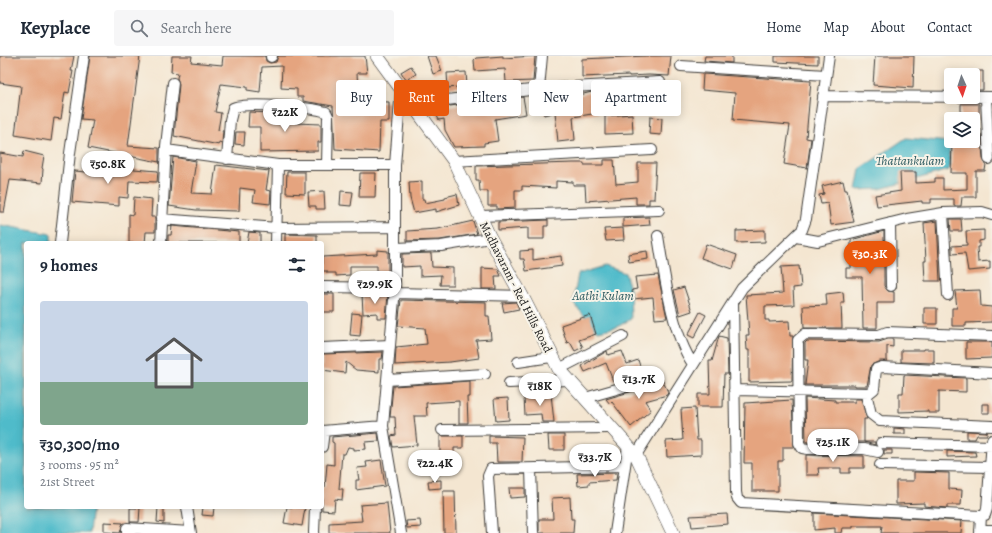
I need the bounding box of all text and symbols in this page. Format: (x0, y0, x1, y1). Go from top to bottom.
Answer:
search box (114, 10, 394, 46)
text: Keyplace (20, 15, 90, 41)
icon: search (128, 17, 150, 39)
text: Search here (160, 18, 232, 38)
text: Home (766, 18, 801, 37)
text: Map (823, 18, 849, 37)
text: About (871, 18, 905, 37)
text: Contact (927, 18, 972, 37)
north arrow (944, 68, 980, 104)
map controls (944, 68, 980, 148)
chip: Buy (336, 80, 386, 116)
chip: Rent (394, 80, 449, 116)
chip: Filters (457, 80, 521, 116)
chip: New (529, 80, 583, 116)
chip: Apartment (591, 80, 681, 116)
pin: ₹22K (261, 99, 309, 133)
text: ₹22K (272, 103, 298, 120)
button: layers (944, 112, 980, 148)
pin: ₹50.8K (75, 151, 141, 185)
water label: Thattankulam (876, 152, 945, 169)
text: ₹50.8K (90, 155, 126, 172)
street label: Madhavaram - Red Hills Road (476, 219, 556, 356)
pin: ₹30.3K (837, 241, 903, 275)
text: ₹30.3K (853, 245, 887, 262)
text: 9 homes (40, 254, 98, 277)
icon: filters (286, 254, 308, 276)
pin: ₹29.9K (342, 271, 408, 305)
text: ₹29.9K (357, 275, 393, 292)
water label: Aathi Kulam (571, 287, 634, 304)
icon: home (138, 327, 210, 399)
pin: ₹13.7K (606, 366, 672, 400)
text: ₹13.7K (623, 370, 655, 387)
pin: ₹18K (516, 373, 564, 407)
text: ₹18K (528, 377, 552, 394)
pin: ₹25.1K (800, 429, 866, 463)
text: ₹30,300/mo (40, 433, 120, 456)
text: ₹25.1K (816, 433, 850, 450)
pin: ₹33.7K (562, 444, 628, 478)
text: ₹33.7K (578, 448, 612, 465)
pin: ₹22.4K (402, 450, 468, 484)
text: ₹22.4K (417, 454, 453, 471)
text: 3 rooms · 95 m² (40, 456, 119, 473)
text: 21st Street (40, 473, 95, 490)

